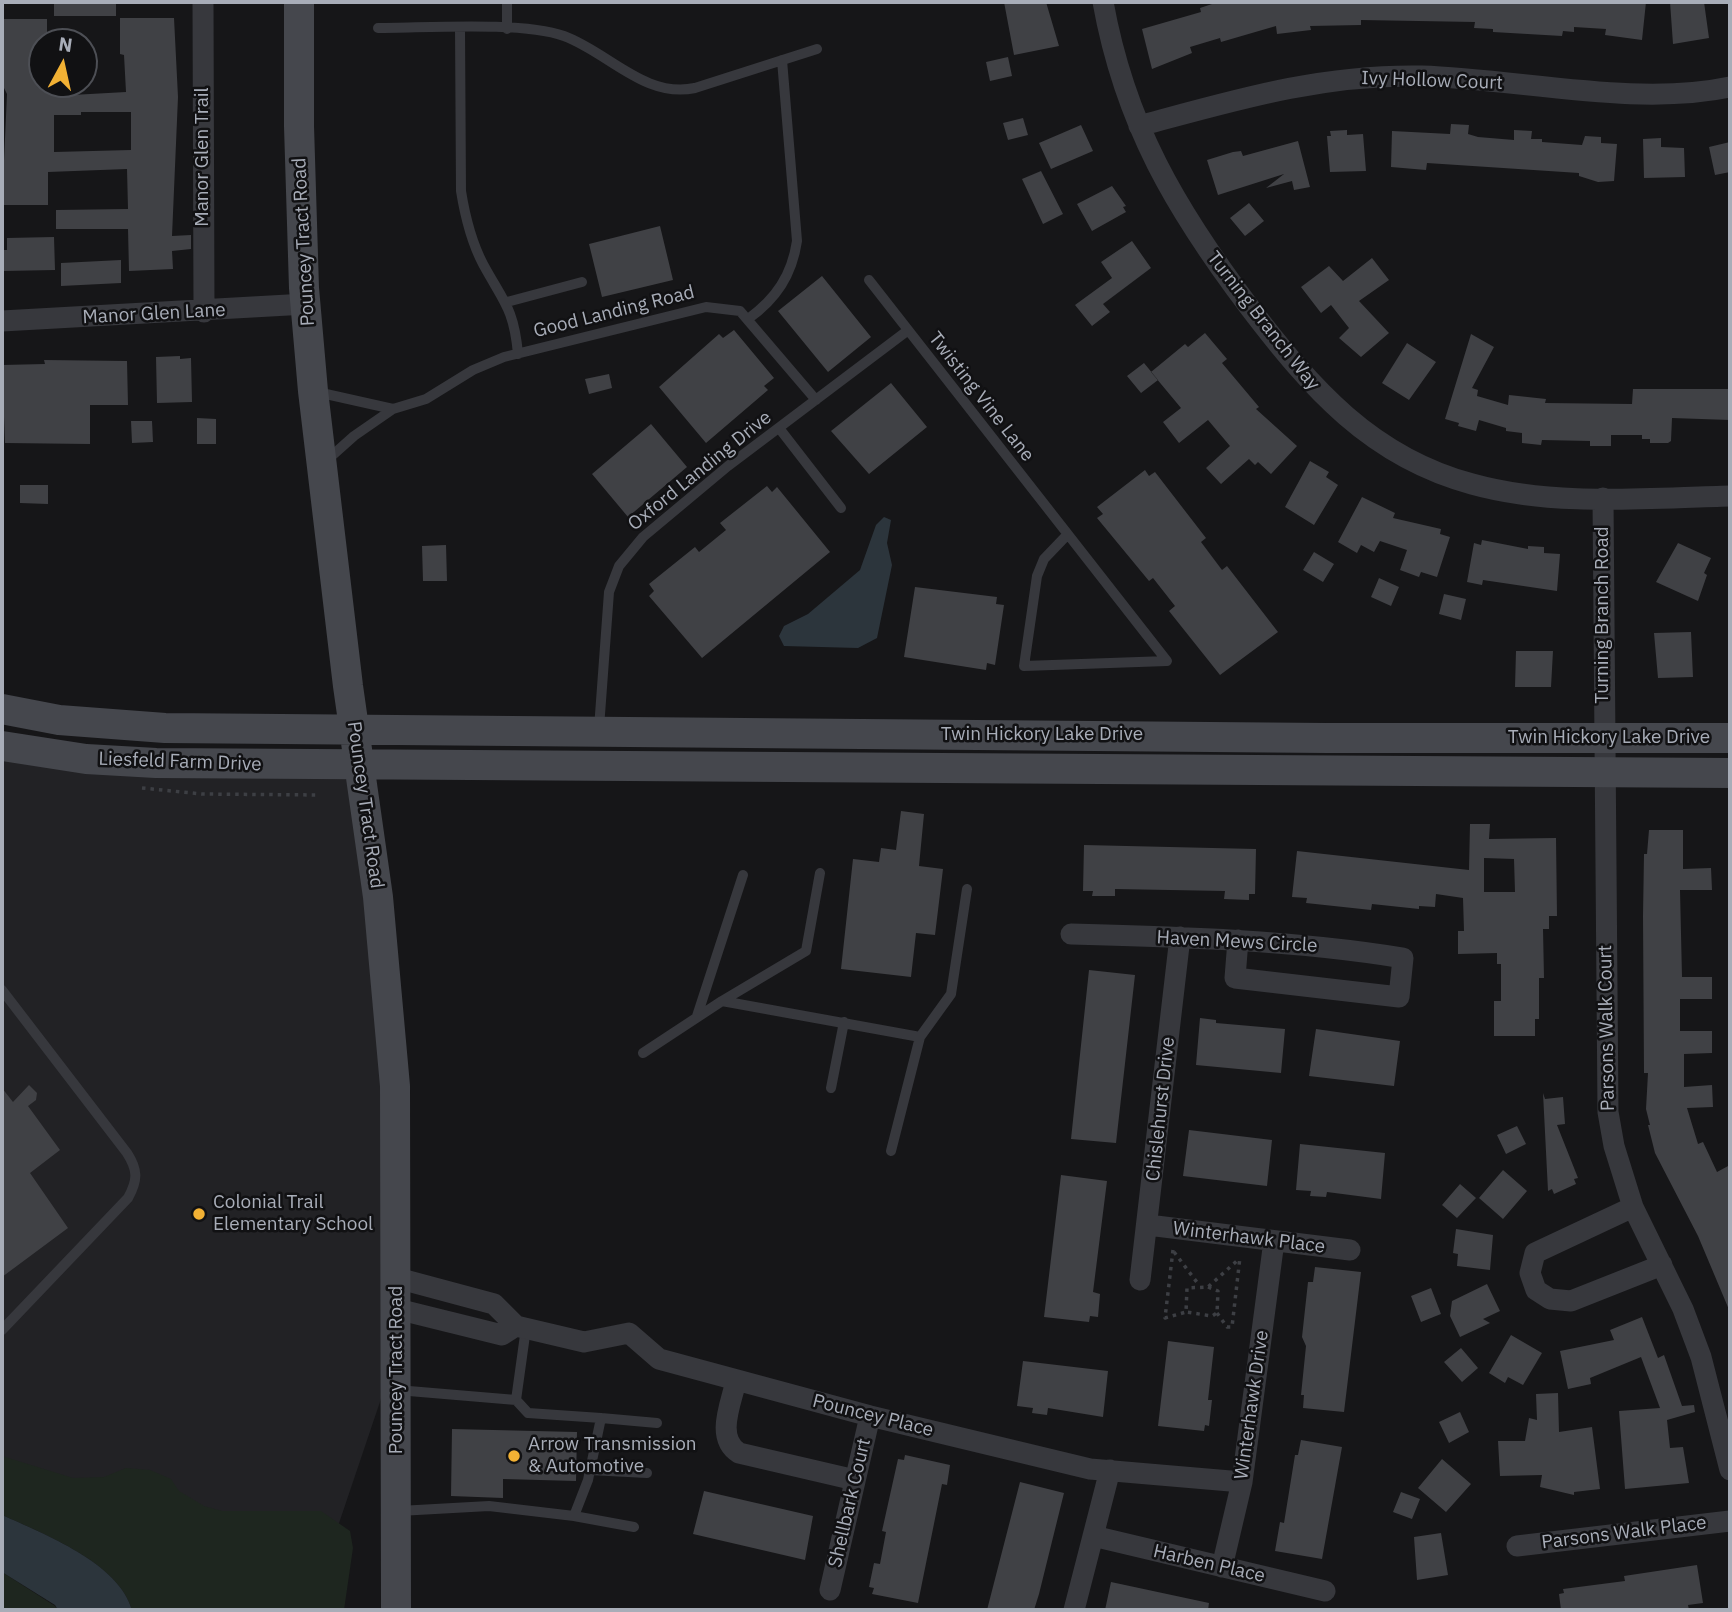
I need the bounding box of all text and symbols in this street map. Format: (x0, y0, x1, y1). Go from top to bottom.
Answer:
north arrow (28, 28, 98, 98)
text: N (57, 31, 74, 57)
street label: Ivy Hollow Court (1361, 67, 1503, 95)
street label: Manor Glen Trail (192, 87, 214, 227)
street label: Pouncey Tract Road (288, 157, 320, 327)
street label: Turning Branch Way (1202, 247, 1324, 395)
street label: Good Landing Road (531, 281, 697, 343)
street label: Manor Glen Lane (82, 299, 226, 329)
street label: Twisting Vine Lane (923, 328, 1039, 466)
street label: Oxford Landing Drive (624, 406, 776, 536)
street label: Turning Branch Road (1592, 526, 1614, 704)
street label: Pouncey Tract Road (342, 720, 388, 890)
street label: Twin Hickory Lake Drive (941, 724, 1143, 746)
street label: Twin Hickory Lake Drive (1508, 727, 1710, 749)
street label: Liesfeld Farm Drive (98, 748, 262, 776)
street label: Haven Mews Circle (1156, 926, 1318, 958)
street label: Parsons Walk Court (1594, 945, 1620, 1111)
street label: Chislehurst Drive (1142, 1036, 1180, 1182)
place label: Colonial Trail Elementary School (213, 1192, 373, 1236)
marker: Colonial Trail Elementary School (191, 1206, 207, 1222)
street label: Winterhawk Place (1172, 1217, 1326, 1259)
street label: Pouncey Tract Road (386, 1286, 408, 1454)
street label: Winterhawk Drive (1230, 1329, 1274, 1481)
street label: Pouncey Place (810, 1390, 936, 1442)
place label: Arrow Transmission & Automotive (528, 1434, 697, 1478)
street label: Shellbark Court (824, 1436, 876, 1570)
marker: Arrow Transmission & Automotive (506, 1448, 522, 1464)
street label: Parsons Walk Place (1540, 1512, 1708, 1554)
street label: Harben Place (1151, 1540, 1267, 1588)

